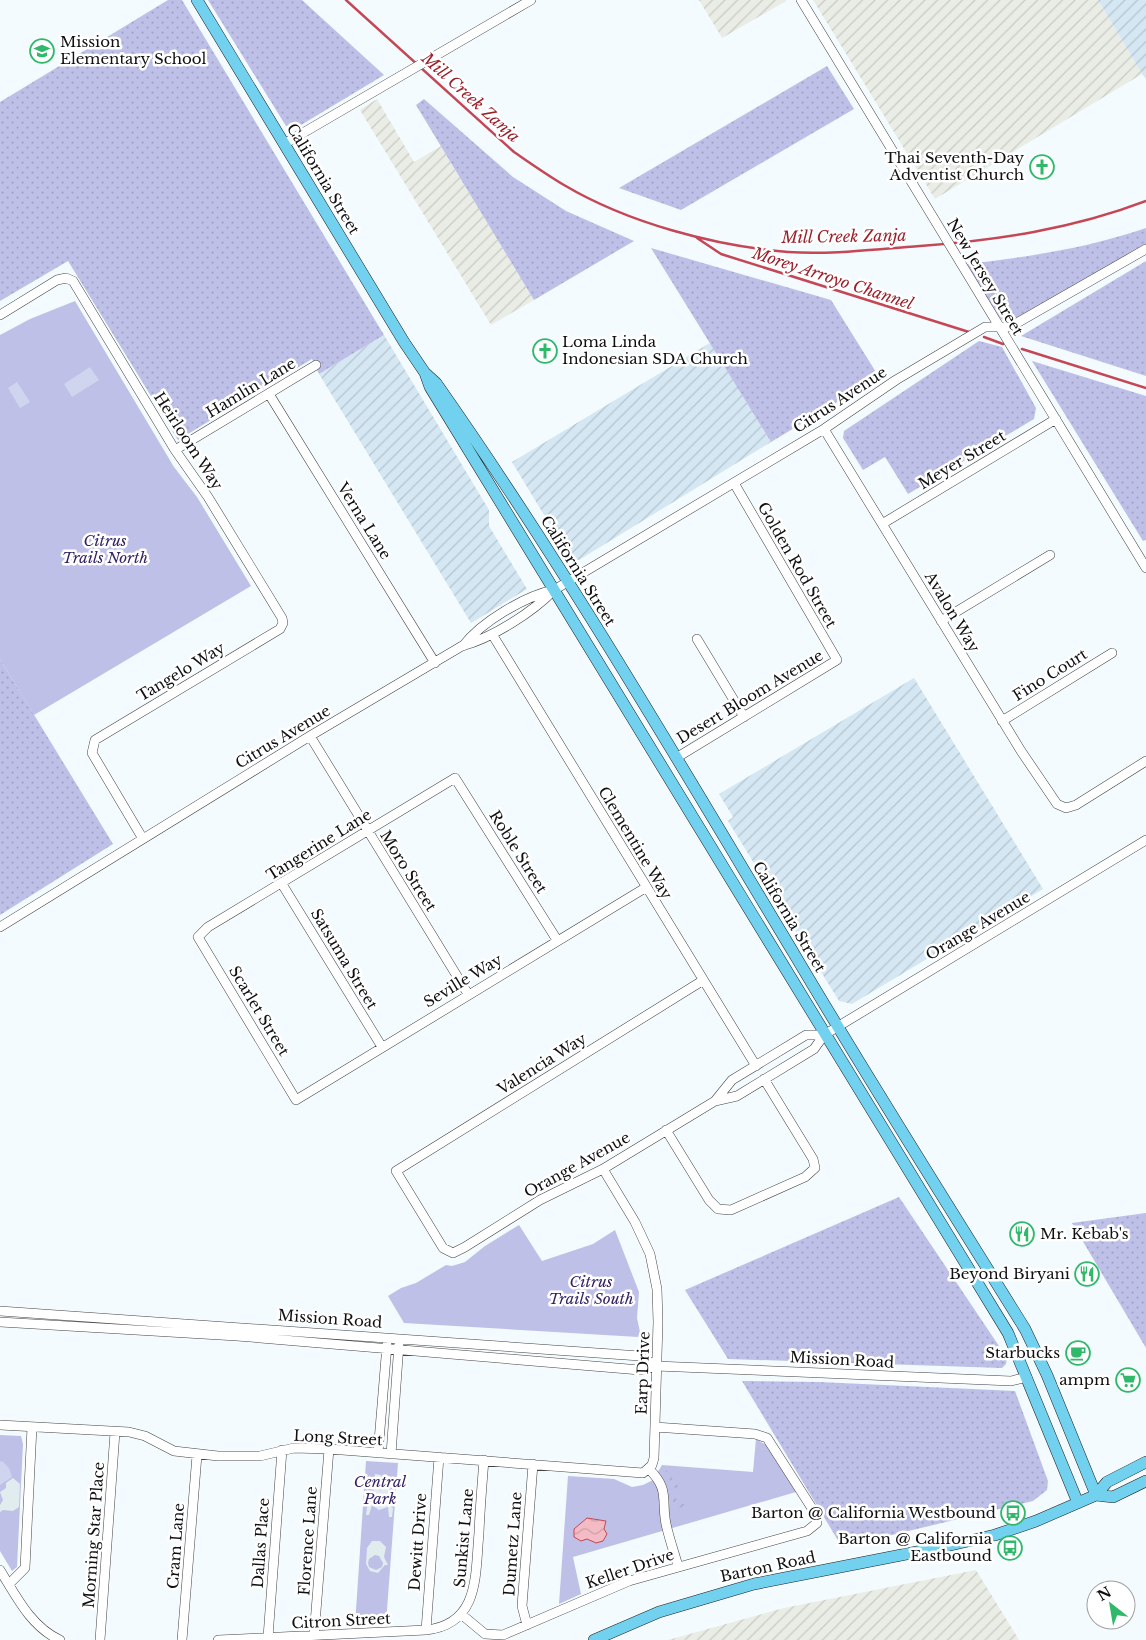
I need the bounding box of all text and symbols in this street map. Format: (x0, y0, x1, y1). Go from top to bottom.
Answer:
place label: Mission Elementary School (60, 32, 207, 68)
school or university icon: Mission Elementary School (29, 38, 55, 64)
water label: Mill Creek Zanja (417, 47, 524, 146)
street label: California Street (283, 120, 364, 238)
place label: Thai Seventh-Day Adventist Church (885, 148, 1024, 184)
church icon: Thai Seventh-Day Adventist Church (1029, 154, 1055, 180)
street label: New Jersey Street (943, 215, 1028, 339)
water label: Mill Creek Zanja (780, 225, 907, 247)
water label: Morey Arroyo Channel (749, 242, 917, 314)
place label: Loma Linda Indonesian SDA Church (562, 332, 748, 368)
church icon: Loma Linda Indonesian SDA Church (532, 338, 558, 364)
street label: Hamlin Lane (203, 353, 299, 422)
street label: Citrus Avenue (789, 362, 890, 437)
street label: Heirloom Way (150, 388, 227, 493)
street label: Meyer Street (915, 426, 1009, 493)
street label: Verna Lane (333, 478, 396, 563)
street label: Golden Rod Street (754, 498, 841, 631)
street label: California Street (537, 512, 620, 630)
park label: Citrus Trails North (62, 531, 148, 567)
street label: Avalon Way (920, 567, 984, 656)
street label: Tangelo Way (133, 638, 228, 705)
street label: Fino Court (1009, 644, 1091, 705)
street label: Desert Bloom Avenue (673, 645, 826, 748)
street label: Citrus Avenue (232, 701, 334, 772)
street label: Clementine Way (594, 783, 677, 903)
street label: Tangerine Lane (263, 805, 375, 885)
street label: Roble Street (485, 807, 552, 897)
street label: Moro Street (376, 827, 441, 915)
street label: California Street (749, 858, 830, 976)
street label: Orange Avenue (922, 887, 1033, 964)
street label: Satsuma Street (307, 905, 382, 1013)
street label: Seville Way (420, 949, 506, 1011)
street label: Scarlet Street (225, 962, 294, 1060)
street label: Valencia Way (493, 1028, 590, 1099)
street label: Orange Avenue (520, 1128, 633, 1202)
restaurant icon: Mr. Kebab's (1009, 1221, 1035, 1247)
place label: Mr. Kebab's (1040, 1224, 1129, 1243)
restaurant icon: Beyond Biryani (1074, 1261, 1100, 1287)
place label: Beyond Biryani (949, 1264, 1070, 1283)
park label: Citrus Trails South (548, 1272, 634, 1308)
street label: Mission Road (277, 1305, 383, 1332)
street label: Earp Drive (632, 1331, 653, 1415)
cafe icon: Starbucks (1065, 1340, 1091, 1366)
place label: Starbucks (985, 1343, 1060, 1362)
street label: Mission Road (789, 1347, 895, 1372)
supermarket icon: ampm (1115, 1367, 1141, 1393)
place label: ampm (1059, 1370, 1110, 1389)
street label: Long Street (293, 1426, 383, 1449)
street label: Morning Star Place (79, 1461, 108, 1609)
park label: Central Park (354, 1472, 407, 1508)
street label: Florence Lane (294, 1486, 321, 1596)
street label: Sunkist Lane (450, 1488, 477, 1588)
street label: Dumetz Lane (499, 1491, 526, 1597)
street label: Dewitt Drive (405, 1492, 430, 1592)
street label: Dallas Place (248, 1497, 273, 1589)
bus stop icon: Barton @ California Westbound (1000, 1500, 1026, 1526)
street label: Cram Lane (163, 1502, 188, 1590)
place label: Barton @ California Westbound (751, 1503, 996, 1522)
place label: Barton @ California Eastbound (838, 1529, 993, 1565)
bus stop icon: Barton @ California Eastbound (997, 1535, 1023, 1561)
street label: Keller Drive (583, 1545, 677, 1593)
street label: Barton Road (718, 1547, 817, 1586)
north arrow (1086, 1580, 1136, 1630)
text: N (1094, 1583, 1115, 1605)
street label: Citron Street (291, 1608, 391, 1633)

